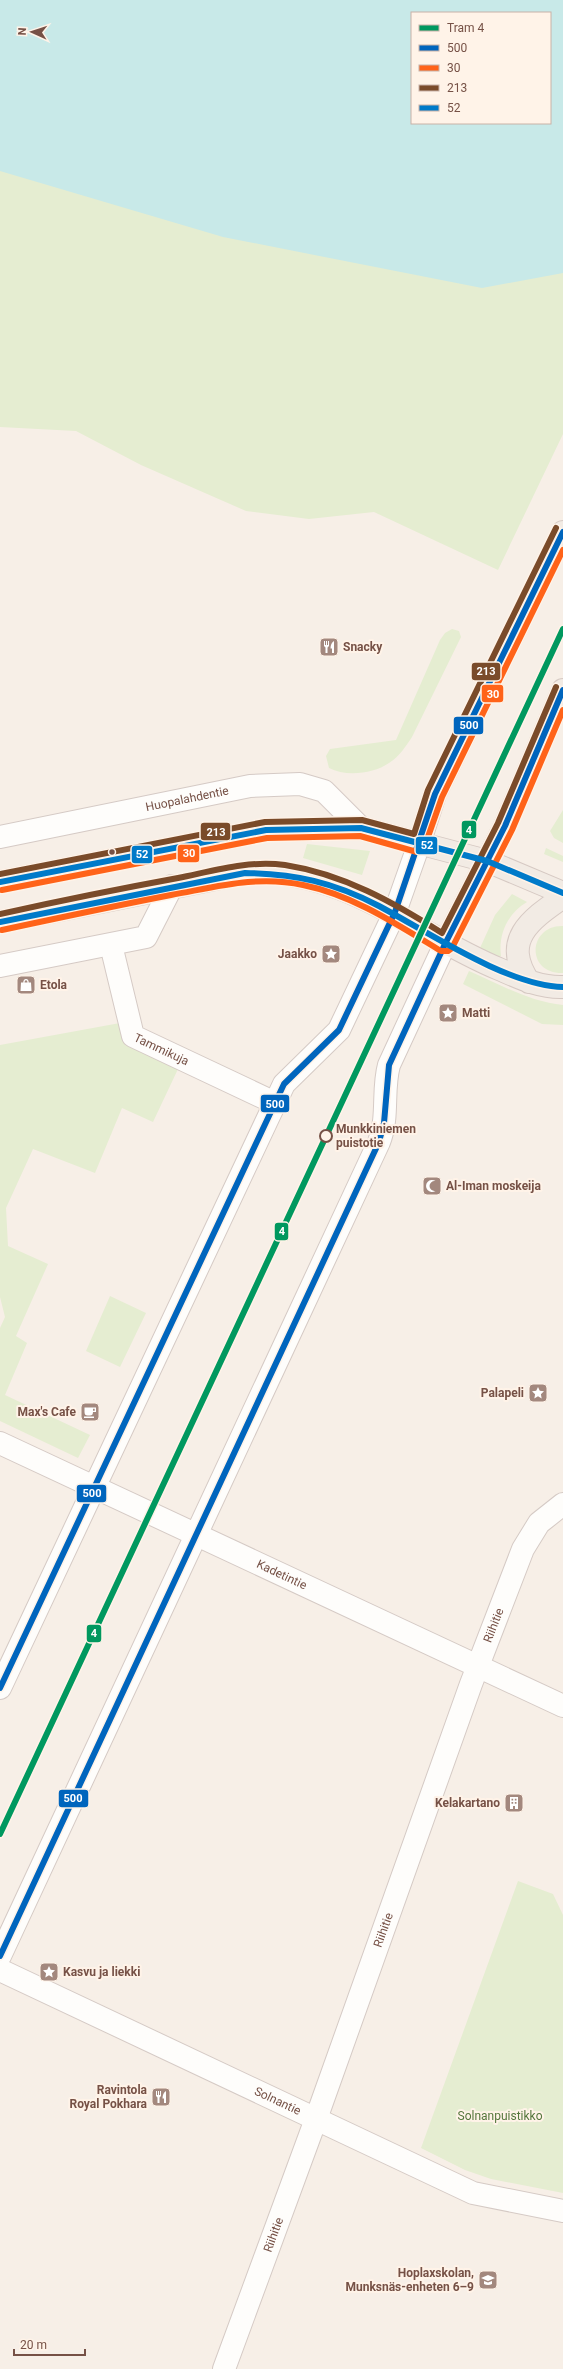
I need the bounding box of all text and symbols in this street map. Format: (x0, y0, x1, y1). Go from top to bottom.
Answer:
north arrow (12, 12, 52, 52)
legend (411, 12, 551, 124)
text: Tram 4 (447, 21, 485, 35)
text: N (16, 27, 29, 36)
text: 500 (447, 41, 467, 55)
text: 30 (447, 61, 461, 75)
text: 213 (447, 81, 467, 95)
text: 52 (447, 101, 461, 115)
restaurant icon: Snacky (318, 636, 340, 658)
place label: Snacky (343, 640, 383, 654)
line badge: 213 (471, 662, 501, 681)
text: 213 (477, 665, 495, 678)
line badge: 30 (481, 684, 504, 703)
text: 30 (487, 688, 499, 701)
line badge: 500 (453, 716, 484, 735)
text: 500 (460, 719, 478, 732)
street label: Huopalahdentie (144, 784, 230, 814)
line badge: 4 (461, 820, 477, 839)
line badge: 213 (200, 822, 231, 841)
text: 4 (466, 824, 473, 837)
text: 213 (207, 826, 225, 839)
line badge: 52 (415, 836, 438, 855)
text: 52 (421, 839, 433, 852)
line badge: 30 (177, 844, 200, 863)
line badge: 52 (131, 845, 153, 864)
unlabelled marker (107, 847, 117, 857)
text: 30 (183, 847, 195, 860)
text: 52 (136, 848, 148, 861)
place icon: Jaakko (320, 943, 342, 965)
place label: Jaakko (278, 947, 317, 961)
shop icon: Etola (15, 974, 37, 996)
place label: Etola (40, 978, 68, 992)
place icon: Matti (437, 1002, 459, 1024)
place label: Matti (462, 1006, 490, 1020)
street label: Tammikuja (132, 1030, 191, 1068)
line badge: 500 (260, 1094, 290, 1113)
text: 500 (266, 1098, 284, 1111)
place label: Munkkiniemen puistotie (336, 1122, 416, 1150)
marker: Munkkiniemen puistotie (319, 1129, 333, 1143)
mosque icon: Al-Iman moskeija (421, 1175, 443, 1197)
place label: Al-Iman moskeija (446, 1179, 541, 1193)
line badge: 4 (274, 1222, 289, 1241)
text: 4 (279, 1225, 286, 1238)
place icon: Palapeli (527, 1382, 549, 1404)
place label: Palapeli (481, 1386, 524, 1400)
cafe icon: Max's Cafe (79, 1401, 101, 1423)
place label: Max's Cafe (17, 1405, 77, 1419)
line badge: 500 (76, 1484, 107, 1503)
text: 500 (83, 1487, 101, 1500)
street label: Kadetintie (254, 1557, 309, 1592)
street label: Riihitie (481, 1606, 507, 1645)
line badge: 4 (86, 1624, 102, 1643)
text: 4 (91, 1627, 98, 1640)
line badge: 500 (58, 1789, 89, 1808)
text: 500 (64, 1792, 82, 1805)
building icon: Kelakartano (503, 1792, 525, 1814)
place label: Kelakartano (435, 1796, 500, 1810)
street label: Riihitie (371, 1911, 396, 1949)
place icon: Kasvu ja liekki (38, 1961, 60, 1983)
place label: Kasvu ja liekki (63, 1965, 140, 1979)
place label: Ravintola Royal Pokhara (69, 2083, 148, 2111)
street label: Solnantie (252, 2084, 303, 2118)
restaurant icon: Ravintola Royal Pokhara (150, 2086, 172, 2108)
park label: Solnanpuistikko (458, 2109, 543, 2123)
street label: Riihitie (261, 2215, 286, 2254)
place label: Hoplaxskolan, Munksnäs-enheten 6–9 (345, 2266, 474, 2294)
school or university icon: Hoplaxskolan, Munksnäs-enheten 6–9 (477, 2269, 499, 2291)
scale bar (14, 2331, 85, 2357)
text: 20 m (20, 2338, 47, 2352)

